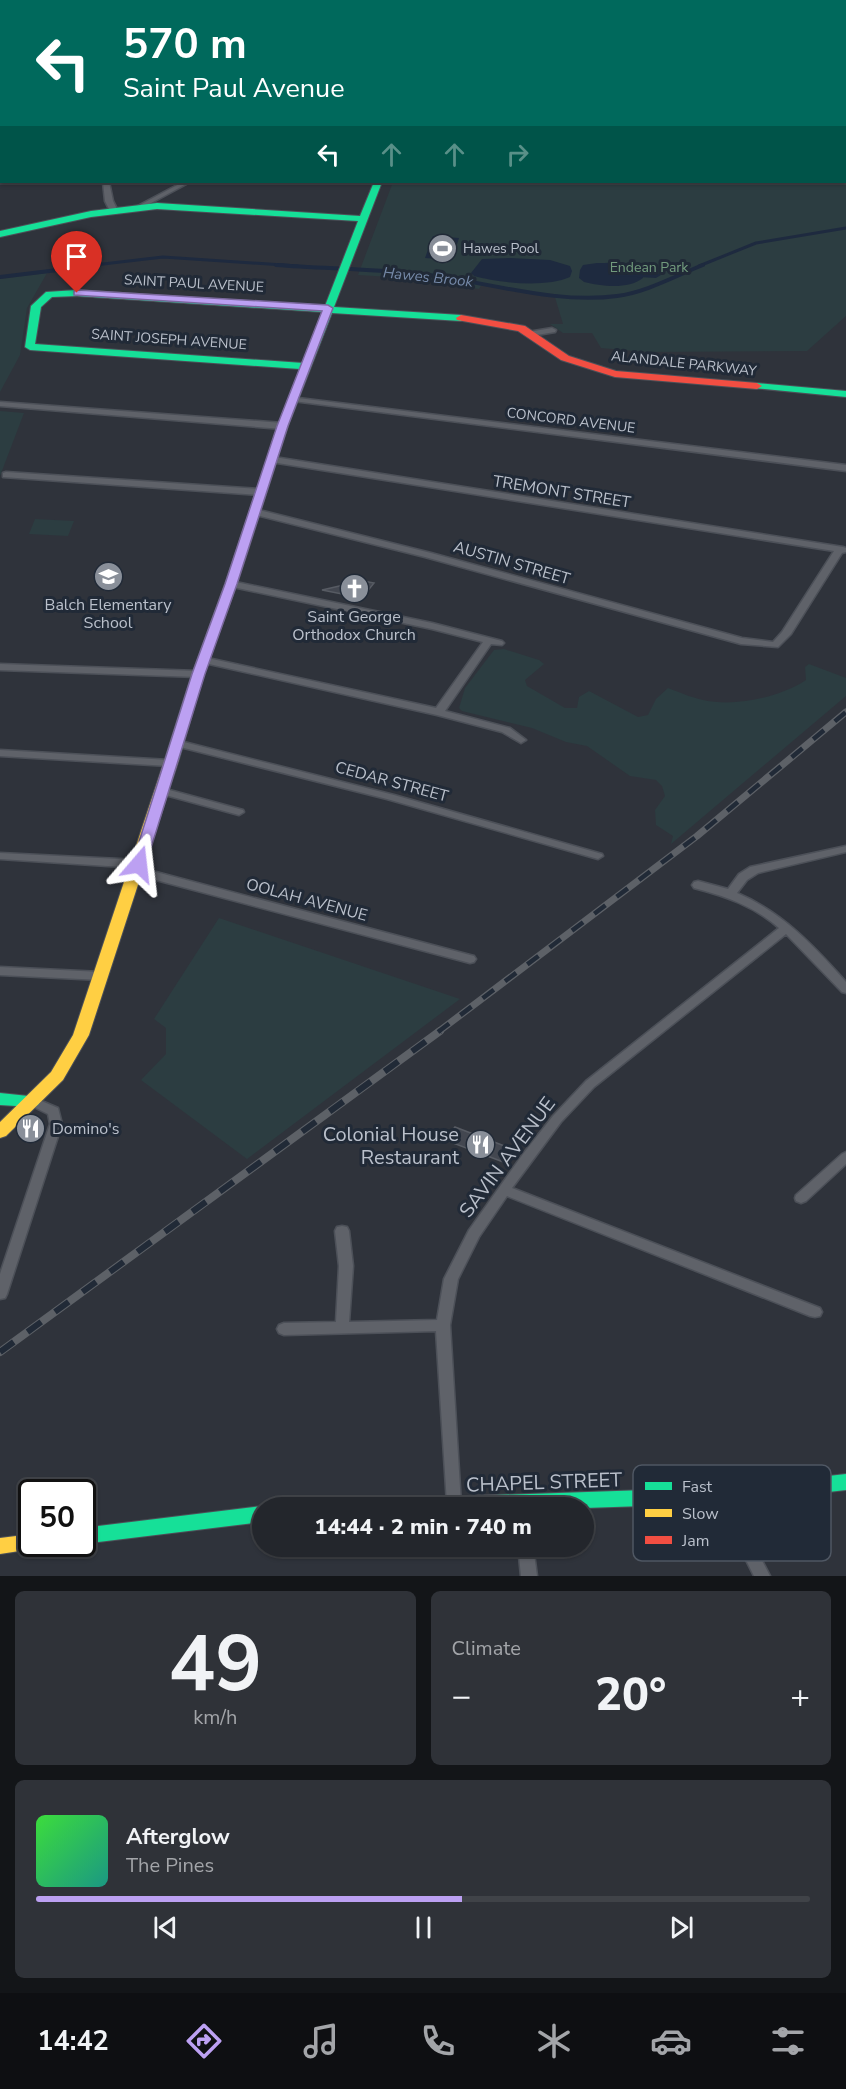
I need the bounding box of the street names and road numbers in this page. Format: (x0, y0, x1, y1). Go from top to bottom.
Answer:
street label: SAINT PAUL AVENUE (124, 270, 264, 297)
street label: SAINT JOSEPH AVENUE (91, 325, 247, 354)
street label: ALANDALE PARKWAY (610, 346, 758, 381)
street label: CONCORD AVENUE (506, 403, 636, 438)
street label: TREMONT STREET (491, 470, 633, 514)
street label: AUSTIN STREET (451, 536, 573, 590)
street label: CEDAR STREET (333, 756, 451, 808)
street label: OOLAH AVENUE (244, 873, 370, 927)
street label: SAVIN AVENUE (453, 1091, 562, 1223)
street label: CHAPEL STREET (466, 1466, 622, 1499)

